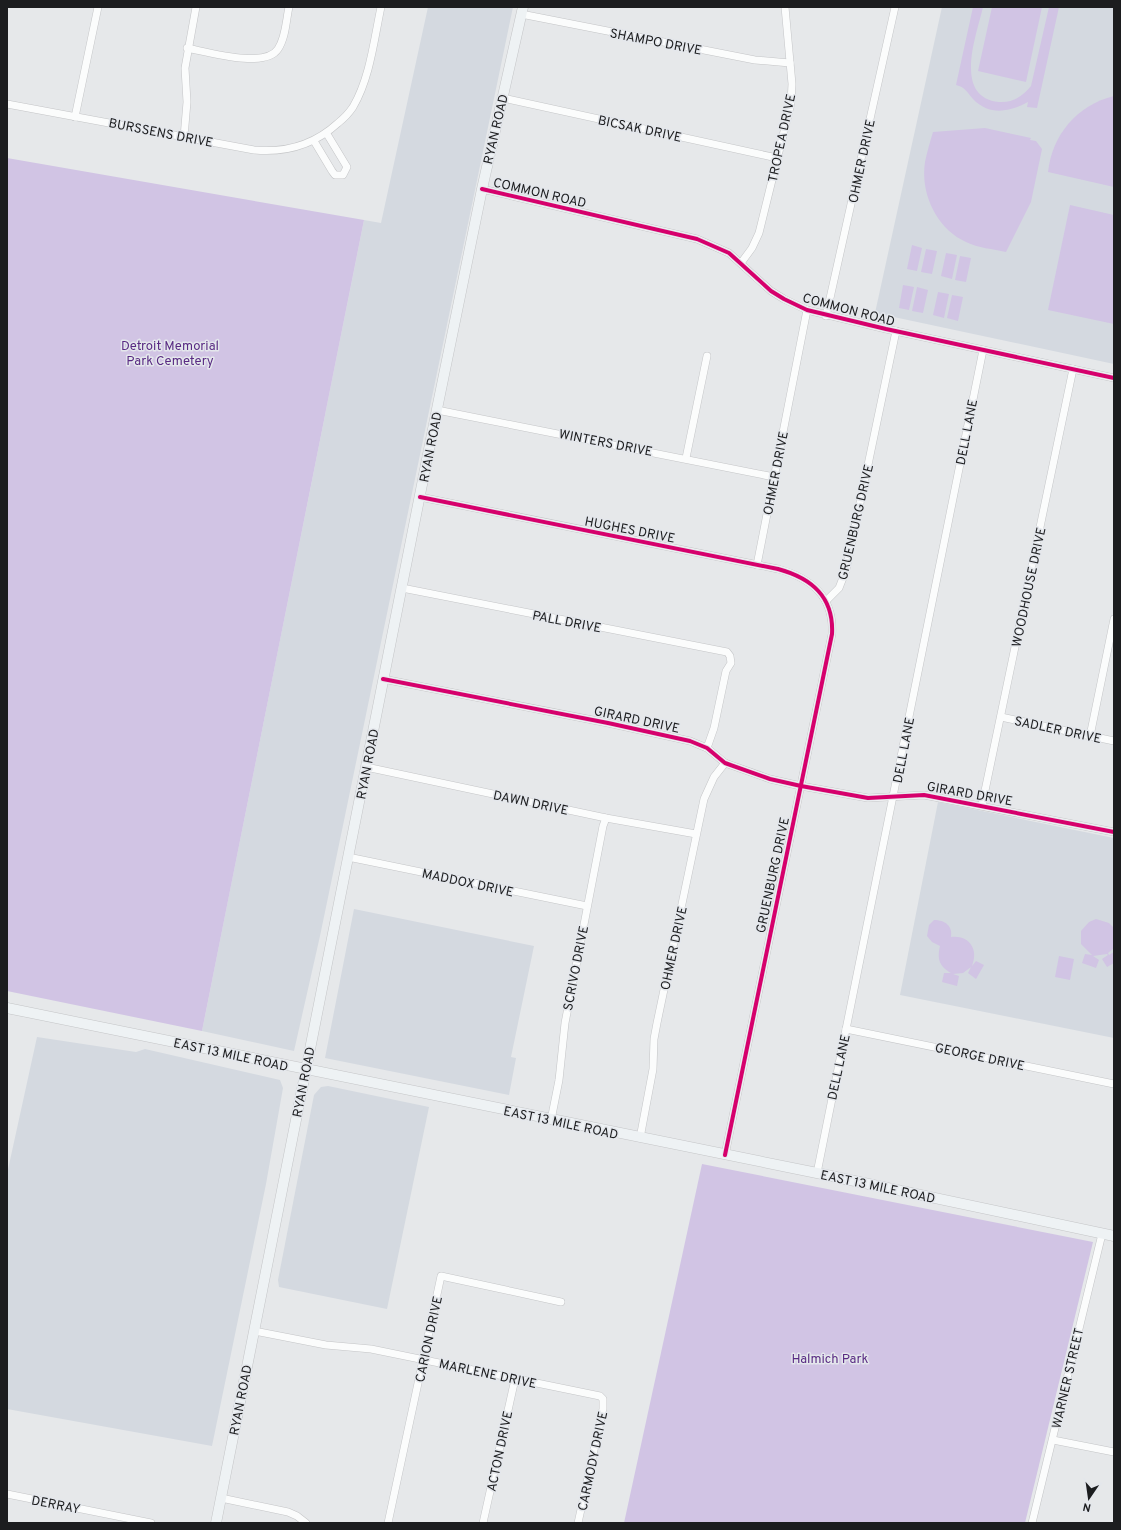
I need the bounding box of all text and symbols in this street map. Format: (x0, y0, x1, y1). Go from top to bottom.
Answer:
street label: SHAMPO DRIVE (608, 26, 703, 60)
street label: RYAN ROAD (481, 93, 513, 166)
street label: TROPEA DRIVE (766, 93, 800, 184)
street label: BICSAK DRIVE (596, 113, 683, 147)
street label: BURSSENS DRIVE (107, 116, 214, 152)
street label: OHMER DRIVE (846, 118, 880, 205)
street label: COMMON ROAD (491, 175, 588, 212)
street label: COMMON ROAD (800, 291, 896, 331)
park label: Detroit Memorial Park Cemetery (121, 339, 219, 370)
street label: DELL LANE (954, 398, 982, 467)
street label: RYAN ROAD (417, 411, 447, 484)
street label: WINTERS DRIVE (557, 427, 654, 461)
street label: OHMER DRIVE (761, 430, 793, 517)
street label: GRUENBURG DRIVE (836, 463, 878, 582)
street label: HUGHES DRIVE (583, 514, 676, 548)
street label: WOODHOUSE DRIVE (1009, 526, 1050, 649)
street label: PALL DRIVE (531, 608, 602, 637)
street label: GIRARD DRIVE (592, 704, 681, 738)
street label: SADLER DRIVE (1013, 714, 1103, 748)
street label: DELL LANE (891, 716, 919, 785)
street label: RYAN ROAD (354, 728, 384, 801)
street label: GIRARD DRIVE (925, 780, 1014, 810)
street label: DAWN DRIVE (491, 788, 570, 820)
street label: GRUENBURG DRIVE (754, 816, 794, 935)
street label: MADDOX DRIVE (420, 866, 515, 902)
street label: OHMER DRIVE (658, 905, 692, 992)
street label: SCRIVO DRIVE (561, 925, 593, 1012)
street label: DELL LANE (825, 1033, 855, 1102)
street label: EAST 13 MILE ROAD (172, 1036, 289, 1076)
street label: GEORGE DRIVE (933, 1041, 1026, 1075)
street label: RYAN ROAD (290, 1046, 320, 1119)
street label: EAST 13 MILE ROAD (502, 1104, 619, 1144)
street label: EAST 13 MILE ROAD (819, 1168, 936, 1208)
street label: CARION DRIVE (413, 1295, 447, 1384)
street label: WARNER STREET (1050, 1327, 1088, 1430)
park label: Halmich Park (792, 1352, 869, 1368)
street label: MARLENE DRIVE (437, 1357, 538, 1393)
street label: RYAN ROAD (227, 1364, 257, 1437)
street label: ACTON DRIVE (485, 1409, 517, 1493)
street label: CARMODY DRIVE (576, 1410, 612, 1513)
north arrow (1069, 1478, 1109, 1518)
street label: DERRAY (30, 1493, 81, 1519)
text: N (1082, 1499, 1092, 1514)

